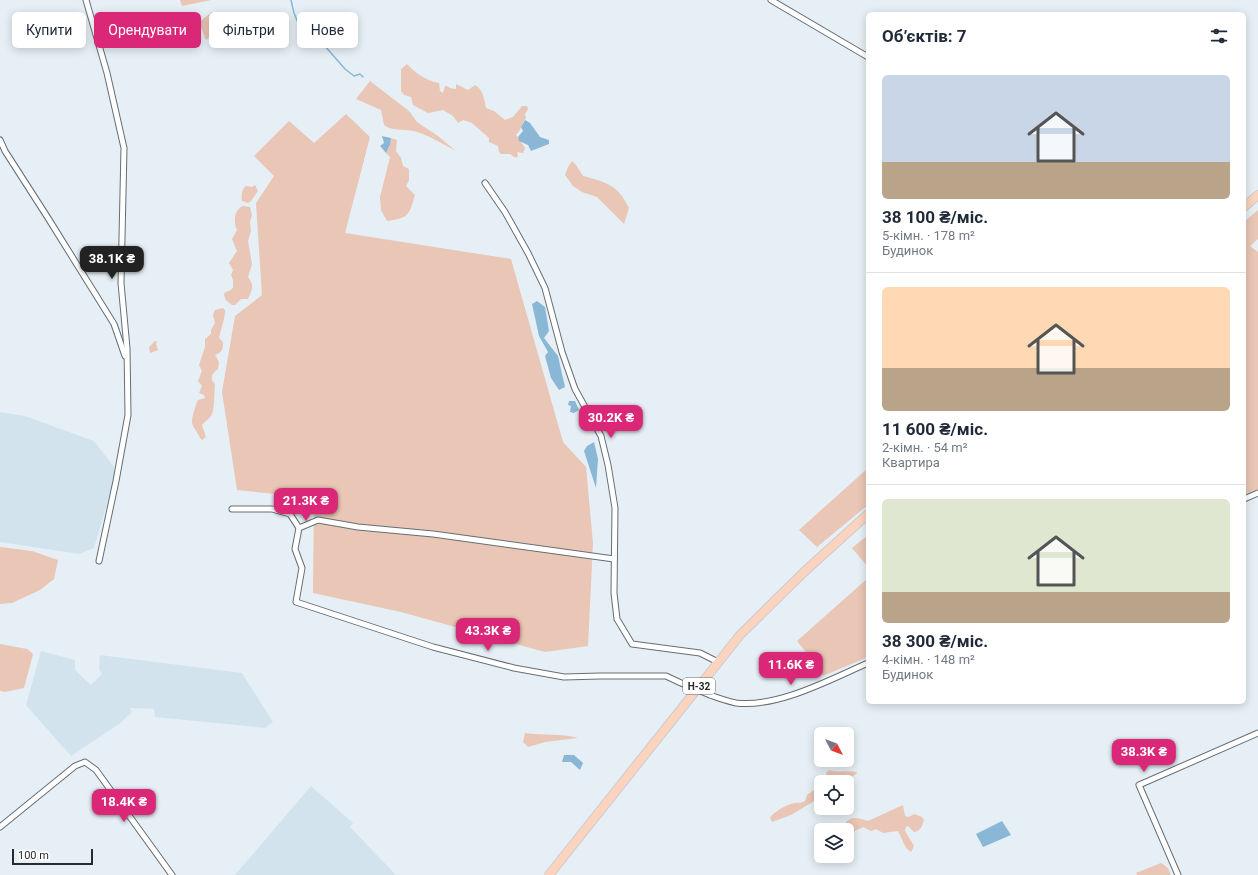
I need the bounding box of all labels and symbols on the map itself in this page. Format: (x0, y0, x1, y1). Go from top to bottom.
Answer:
pin: 38.1K ₴ (75, 246, 149, 280)
pin: 30.2K ₴ (574, 405, 648, 439)
pin: 21.3K ₴ (269, 488, 343, 522)
pin: 43.3K ₴ (451, 618, 525, 652)
pin: 11.6K ₴ (754, 652, 828, 686)
road number: Н-32 (683, 678, 715, 694)
north arrow (814, 727, 854, 767)
pin: 38.3K ₴ (1107, 739, 1181, 773)
pin: 18.4K ₴ (87, 789, 161, 823)
scale bar (12, 847, 93, 866)

